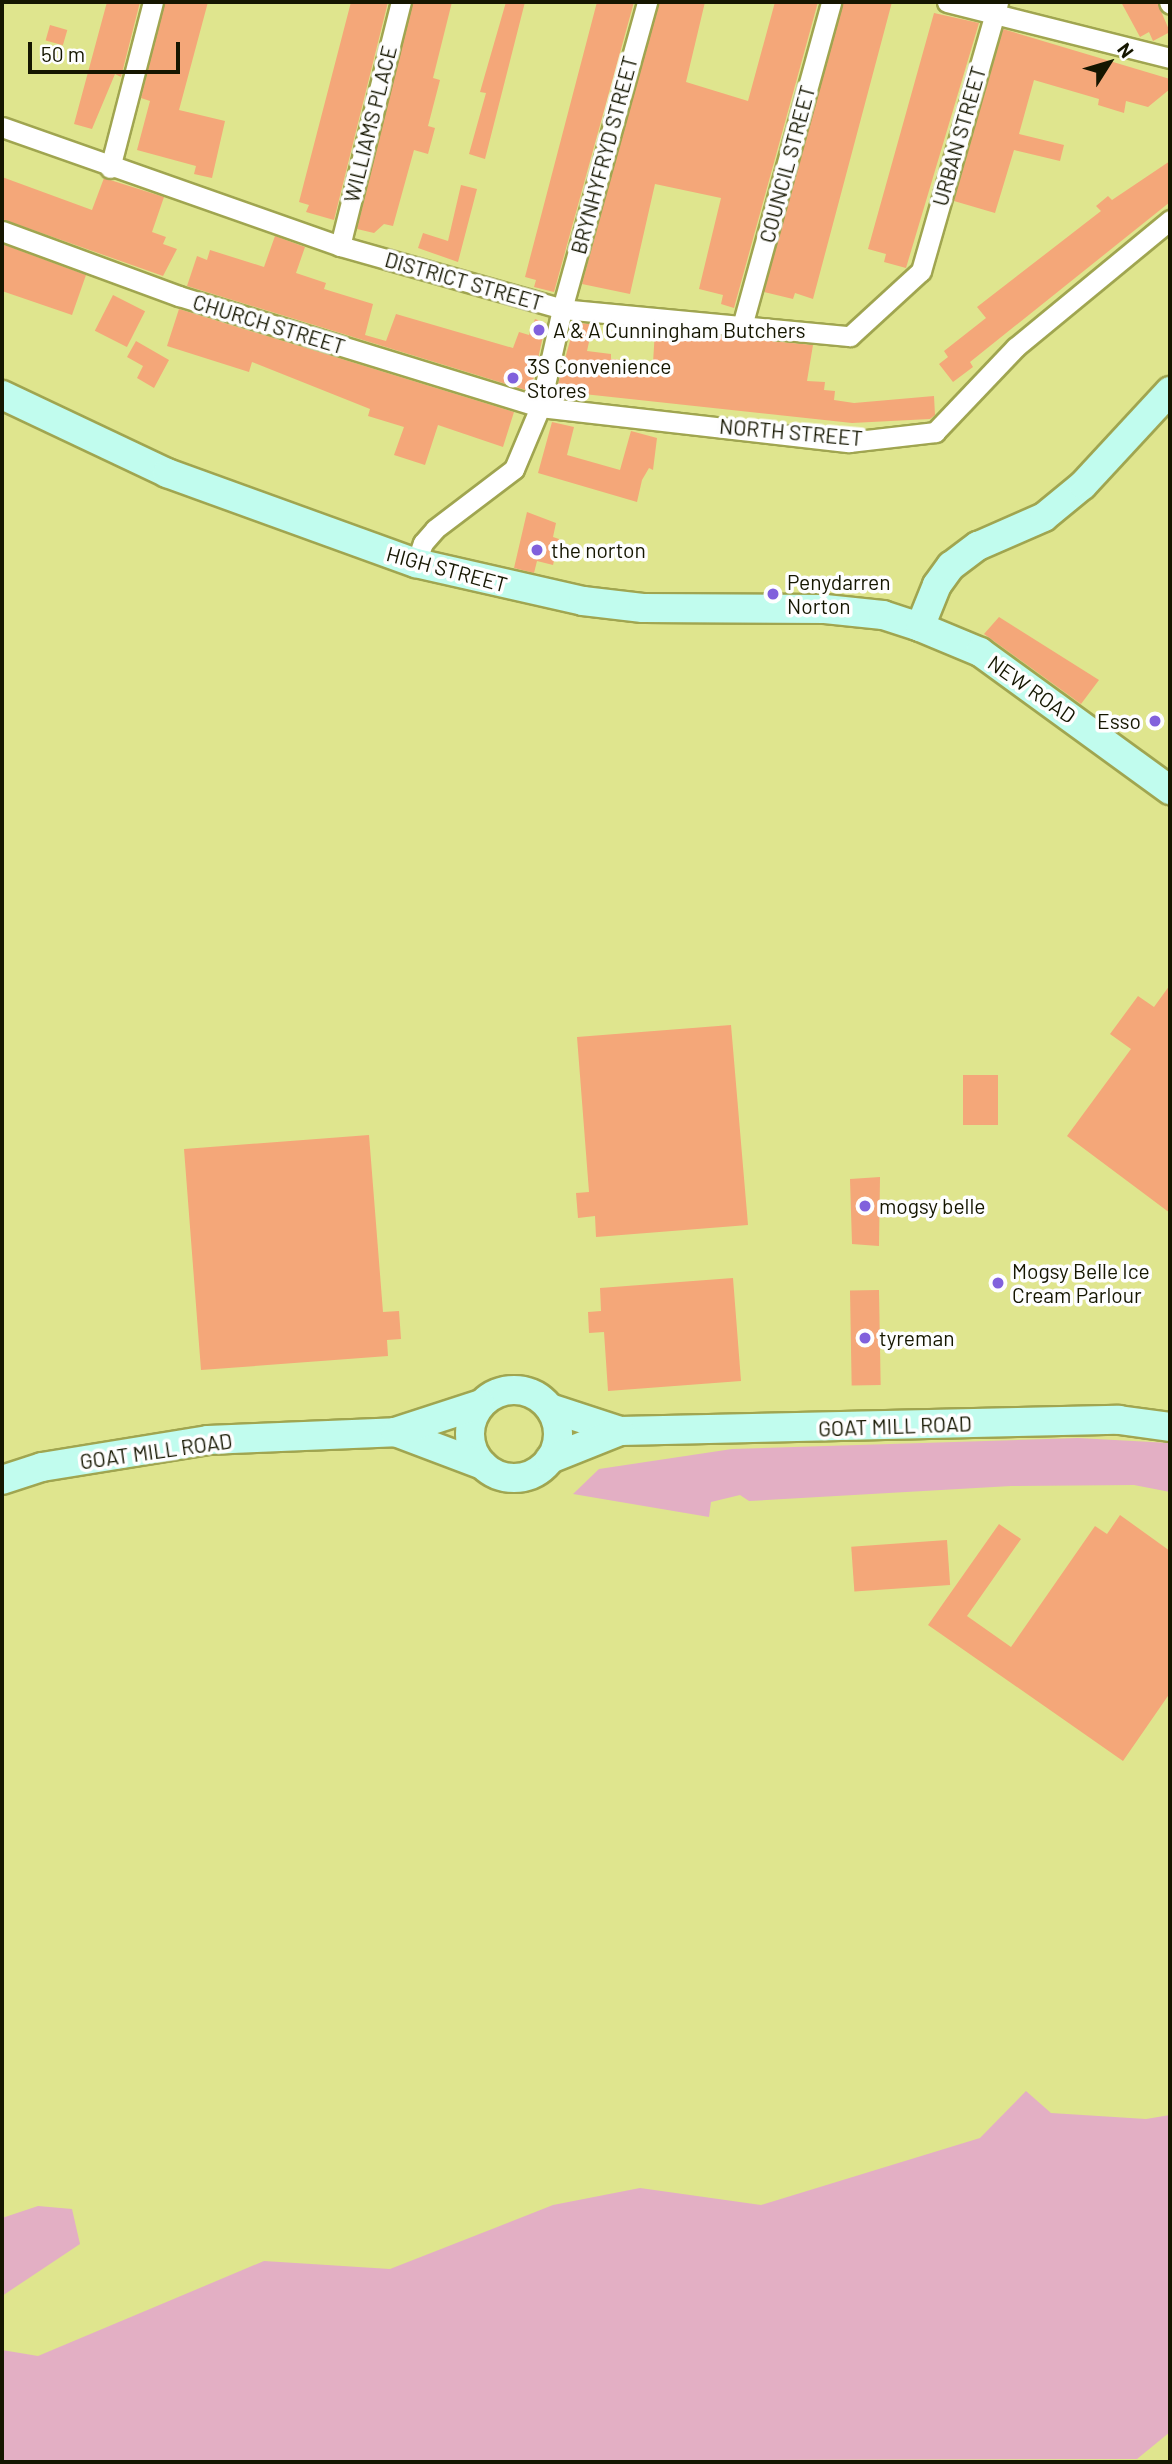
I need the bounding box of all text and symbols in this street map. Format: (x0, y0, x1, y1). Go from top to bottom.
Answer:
scale bar (32, 28, 184, 72)
north arrow (1074, 28, 1144, 98)
text: N (1113, 38, 1139, 62)
text: 50 m (41, 41, 85, 66)
street label: WILLIAMS PLACE (338, 43, 402, 205)
street label: BRYNHYFRYD STREET (565, 53, 643, 257)
street label: URBAN STREET (927, 63, 991, 209)
street label: COUNCIL STREET (754, 83, 820, 245)
street label: DISTRICT STREET (382, 246, 546, 316)
street label: CHURCH STREET (190, 289, 348, 359)
place label: A & A Cunningham Butchers (553, 317, 806, 343)
marker: A & A Cunningham Butchers (531, 322, 547, 338)
place label: 3S Convenience Stores (527, 353, 671, 403)
marker: 3S Convenience Stores (505, 370, 521, 386)
street label: NORTH STREET (718, 413, 864, 451)
place label: the norton (551, 537, 646, 563)
street label: HIGH STREET (384, 541, 510, 597)
marker: the norton (529, 542, 545, 558)
place label: Penydarren Norton (787, 569, 891, 619)
marker: Penydarren Norton (765, 586, 781, 602)
street label: NEW ROAD (983, 650, 1081, 728)
place label: Esso (1097, 708, 1141, 734)
marker: Esso (1147, 713, 1163, 729)
place label: mogsy belle (879, 1193, 985, 1219)
marker: mogsy belle (857, 1198, 873, 1214)
place label: Mogsy Belle Ice Cream Parlour (1012, 1258, 1150, 1308)
marker: Mogsy Belle Ice Cream Parlour (990, 1275, 1006, 1291)
place label: tyreman (879, 1325, 954, 1351)
marker: tyreman (857, 1330, 873, 1346)
street label: GOAT MILL ROAD (818, 1411, 972, 1441)
street label: GOAT MILL ROAD (78, 1428, 234, 1474)

